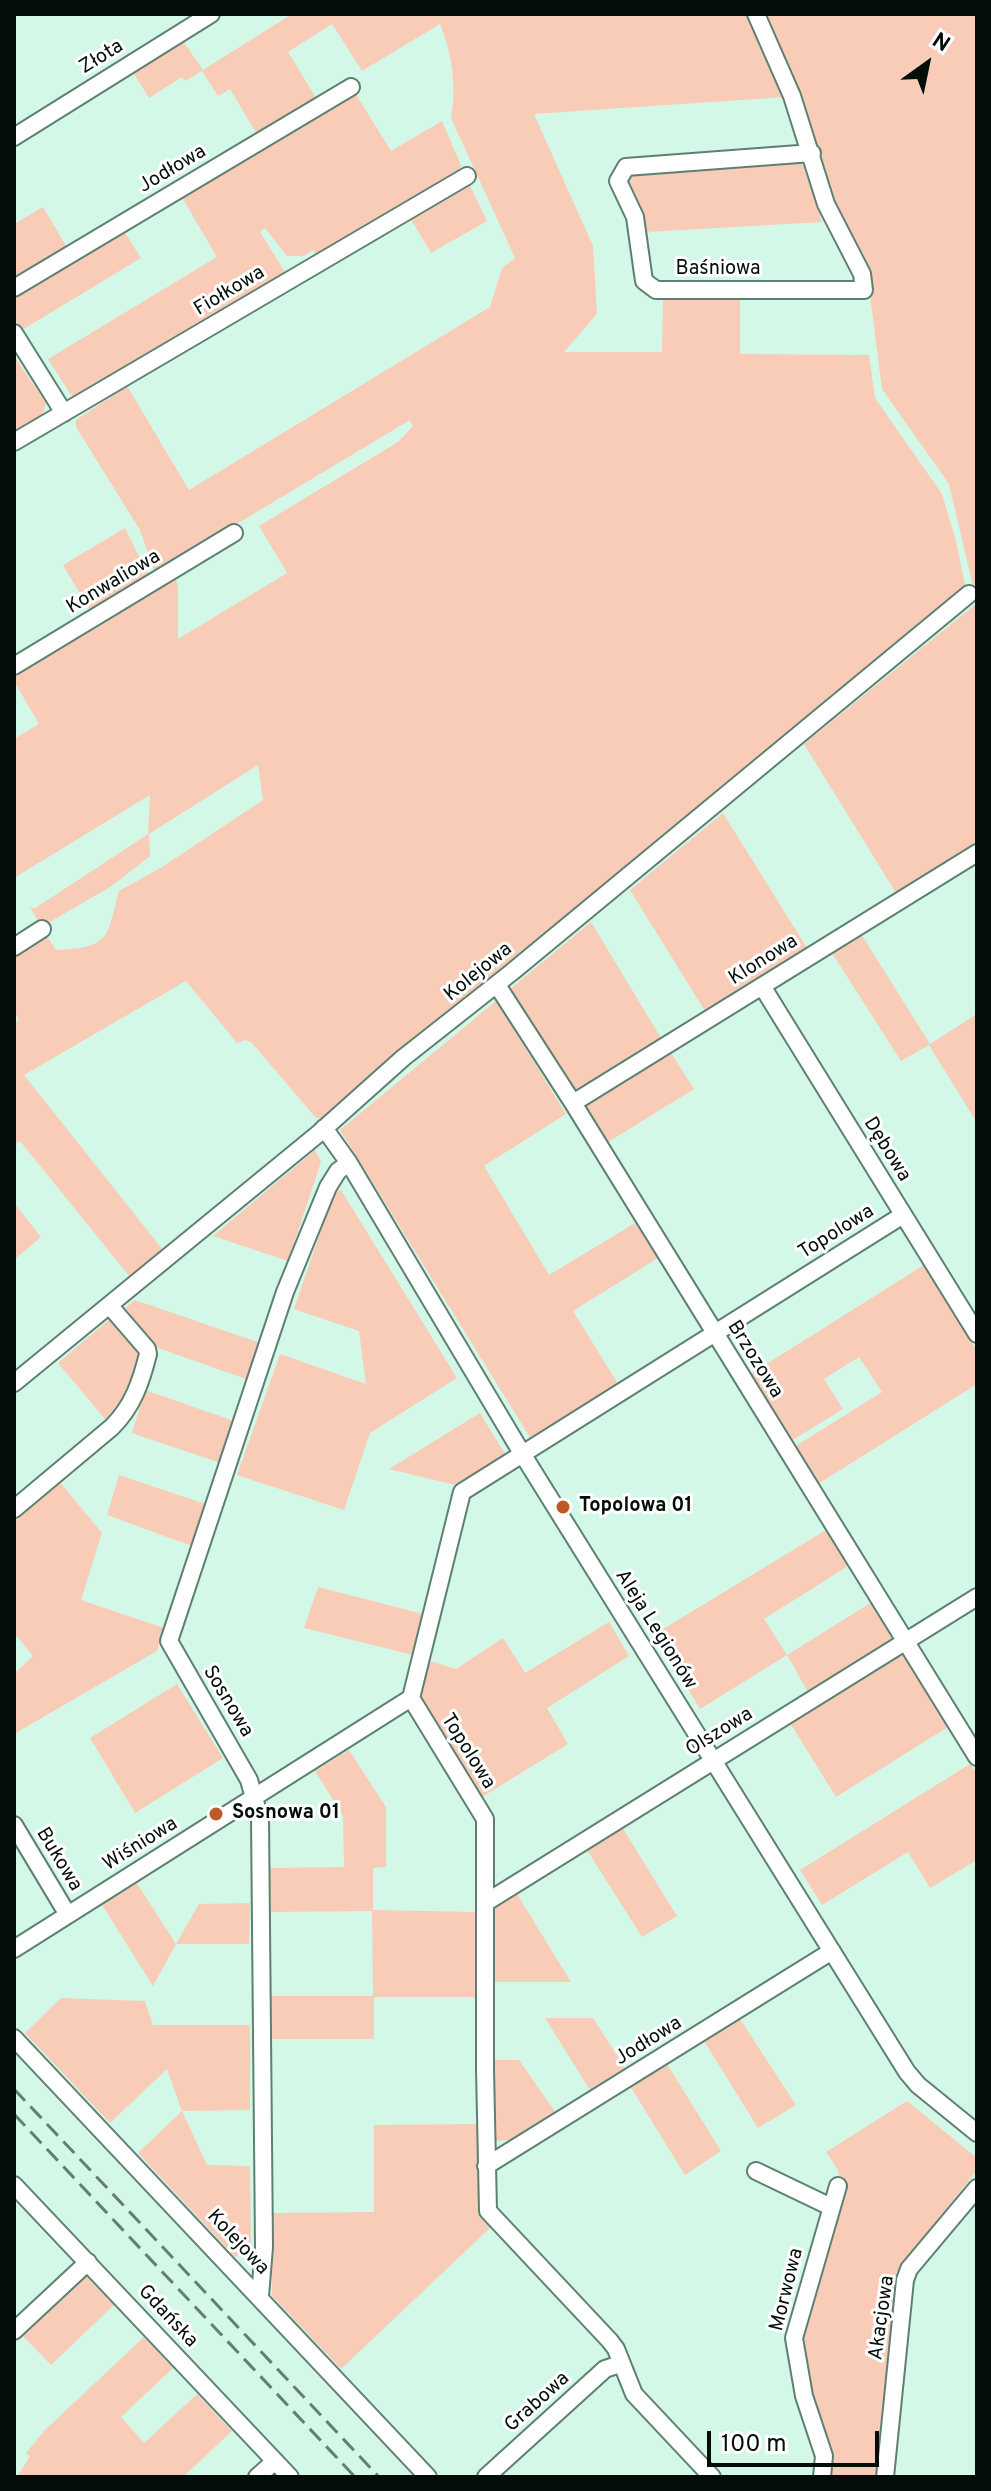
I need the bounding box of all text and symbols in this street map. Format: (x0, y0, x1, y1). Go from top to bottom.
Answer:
north arrow (887, 24, 967, 104)
text: N (926, 28, 954, 59)
street label: Złota (76, 35, 128, 81)
street label: Jodłowa (135, 141, 211, 199)
street label: Baśniowa (675, 258, 761, 282)
street label: Fiołkowa (190, 262, 270, 322)
street label: Konwaliowa (63, 546, 165, 620)
street label: Klonowa (725, 931, 803, 991)
street label: Kolejowa (440, 938, 518, 1008)
street label: Dębowa (857, 1113, 915, 1187)
street label: Topolowa (795, 1200, 879, 1266)
street label: Brzozowa (721, 1317, 787, 1403)
place label: Topolowa 01 (579, 1495, 692, 1519)
marker: Topolowa 01 (554, 1498, 572, 1516)
street label: Aleja Legionów (609, 1566, 701, 1694)
street label: Sosnowa (196, 1662, 258, 1742)
street label: Olszowa (682, 1703, 758, 1763)
street label: Topolowa (434, 1710, 500, 1794)
place label: Sosnowa 01 (232, 1802, 340, 1826)
marker: Sosnowa 01 (207, 1805, 225, 1823)
street label: Wiśniowa (99, 1813, 183, 1877)
street label: Bukowa (30, 1824, 86, 1896)
street label: Jodłowa (611, 2012, 687, 2072)
street label: Kolejowa (201, 2205, 273, 2281)
street label: Morwowa (766, 2246, 810, 2334)
street label: Akacjowa (865, 2274, 901, 2362)
street label: Gdańska (132, 2281, 202, 2353)
street label: Grabowa (501, 2368, 575, 2438)
scale bar (711, 2415, 883, 2465)
text: 100 m (721, 2430, 787, 2460)

